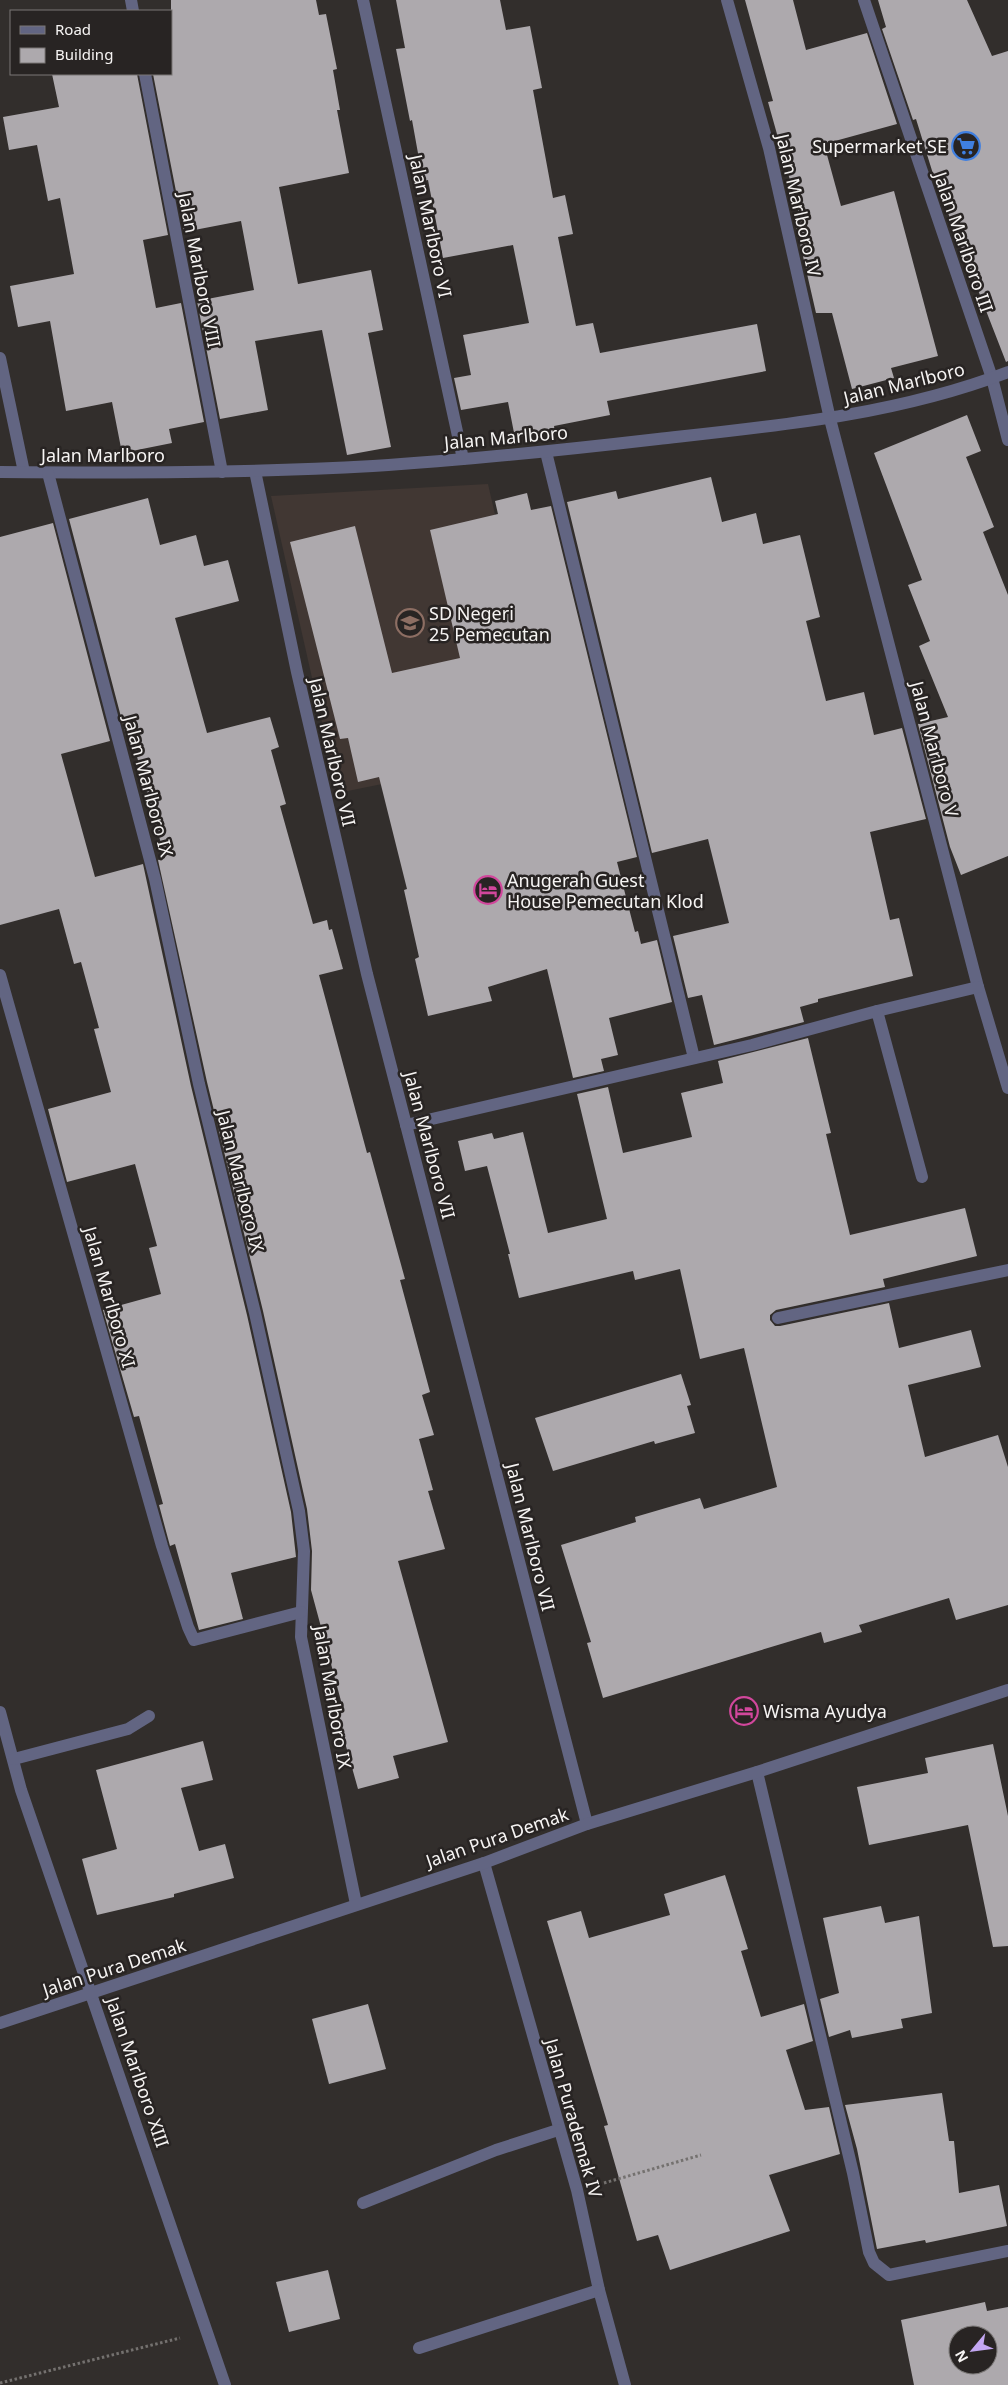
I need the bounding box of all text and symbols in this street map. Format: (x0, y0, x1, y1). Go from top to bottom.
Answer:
legend (10, 10, 172, 75)
text: Road (55, 19, 91, 39)
text: Building (55, 44, 113, 64)
street label: Jalan Marlboro IV (770, 129, 827, 279)
supermarket icon: Supermarket SE (951, 131, 981, 161)
place label: Supermarket SE (812, 134, 947, 158)
street label: Jalan Marlboro VI (404, 150, 458, 300)
street label: Jalan Marlboro III (928, 167, 999, 315)
street label: Jalan Marlboro VIII (173, 188, 227, 350)
street label: Jalan Marlboro (839, 356, 967, 410)
street label: Jalan Marlboro (441, 420, 569, 455)
street label: Jalan Marlboro (39, 443, 165, 467)
place label: SD Negeri 25 Pemecutan (429, 601, 550, 646)
school or university icon: SD Negeri 25 Pemecutan (395, 608, 425, 638)
street label: Jalan Marlboro VII (304, 673, 362, 829)
street label: Jalan Marlboro V (905, 677, 965, 820)
street label: Jalan Marlboro IX (118, 711, 180, 860)
place label: Anugerah Guest House Pemecutan Klod (507, 868, 704, 913)
hotel icon: Anugerah Guest House Pemecutan Klod (473, 875, 503, 905)
street label: Jalan Marlboro VII (398, 1067, 461, 1221)
street label: Jalan Marlboro IX (211, 1106, 270, 1255)
street label: Jalan Marlboro XI (78, 1222, 142, 1370)
street label: Jalan Marlboro VII (501, 1459, 561, 1613)
street label: Jalan Marlboro IX (308, 1621, 358, 1771)
hotel icon: Wisma Ayudya (729, 1696, 759, 1726)
place label: Wisma Ayudya (763, 1699, 887, 1723)
street label: Jalan Pura Demak (421, 1801, 572, 1873)
street label: Jalan Pura Demak (37, 1932, 189, 2002)
street label: Jalan Marlboro XIII (100, 1992, 175, 2150)
street label: Jalan Purademak IV (539, 2034, 608, 2200)
north arrow (948, 2325, 998, 2375)
text: N (950, 2347, 972, 2366)

